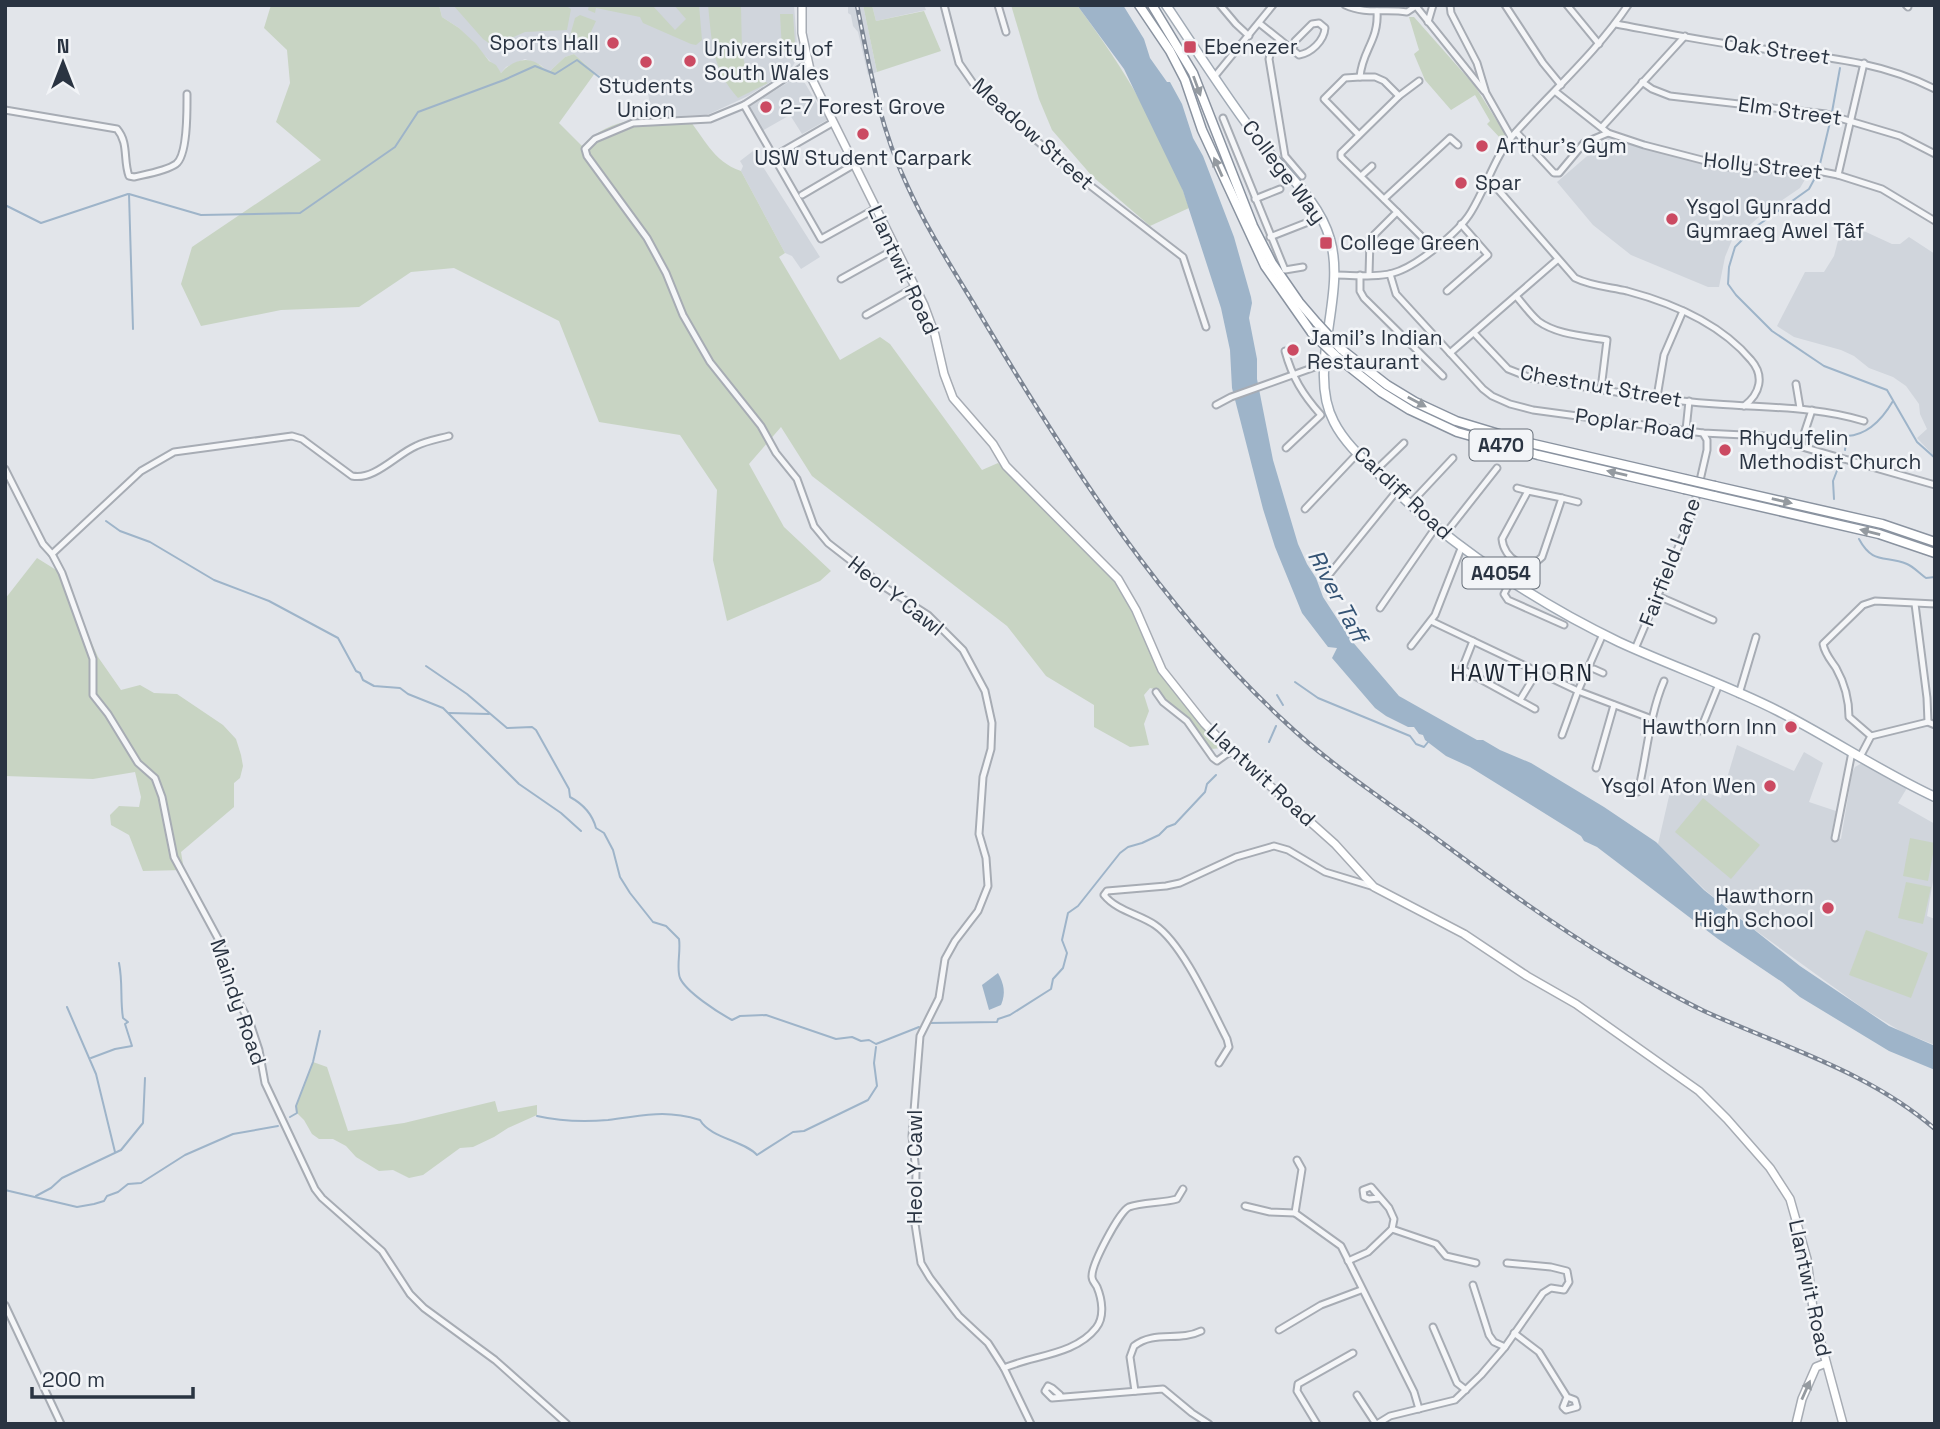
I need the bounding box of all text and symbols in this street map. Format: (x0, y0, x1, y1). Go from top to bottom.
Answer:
north arrow (28, 28, 98, 98)
place label: Sports Hall (489, 29, 599, 56)
street label: Oak Street (1722, 29, 1832, 70)
place label: Ebenezer (1204, 33, 1298, 60)
text: N (57, 34, 69, 59)
marker: Sports Hall (605, 35, 621, 51)
place label: University of South Wales (704, 35, 833, 86)
marker: Ebenezer (1182, 39, 1198, 55)
marker: University of South Wales (682, 53, 698, 69)
marker: Students Union (638, 54, 654, 70)
place label: Students Union (599, 72, 693, 123)
street label: Meadow Street (967, 72, 1100, 196)
one-way arrow (1192, 75, 1203, 96)
street label: Elm Street (1736, 90, 1844, 131)
place label: 2-7 Forest Grove (780, 93, 945, 120)
marker: 2-7 Forest Grove (758, 99, 774, 115)
street label: College Way (1237, 114, 1332, 229)
marker: USW Student Carpark (855, 126, 871, 142)
place label: Arthur's Gym (1496, 132, 1627, 159)
marker: Arthur's Gym (1474, 138, 1490, 154)
place label: USW Student Carpark (754, 144, 972, 171)
street label: Holly Street (1702, 146, 1824, 185)
one-way arrow (1213, 157, 1224, 177)
place label: Spar (1475, 169, 1521, 196)
marker: Spar (1453, 175, 1469, 191)
place label: Ysgol Gynradd Gymraeg Awel Tâf (1686, 193, 1864, 244)
street label: Llantwit Road (862, 201, 945, 339)
marker: Ysgol Gynradd Gymraeg Awel Tâf (1664, 211, 1680, 227)
place label: College Green (1340, 229, 1480, 256)
marker: College Green (1318, 235, 1334, 251)
place label: Jamil's Indian Restaurant (1307, 324, 1443, 375)
marker: Jamil's Indian Restaurant (1285, 342, 1301, 358)
street label: Chestnut Street (1518, 358, 1684, 413)
one-way arrow (1407, 396, 1427, 408)
street label: Poplar Road (1573, 402, 1697, 445)
place label: Rhydyfelin Methodist Church (1739, 424, 1921, 475)
road number: A470 (1470, 430, 1532, 460)
street label: Cardiff Road (1349, 440, 1458, 545)
marker: Rhydyfelin Methodist Church (1717, 442, 1733, 458)
one-way arrow (1606, 468, 1628, 479)
street label: Fairfield Lane (1633, 494, 1706, 630)
one-way arrow (1771, 496, 1793, 507)
one-way arrow (1859, 526, 1881, 537)
water label: River Taff (1301, 544, 1377, 651)
street label: Heol Y Cawl (843, 550, 950, 642)
road number: A4054 (1462, 558, 1540, 588)
district label: HAWTHORN (1450, 657, 1594, 688)
place label: Hawthorn Inn (1642, 713, 1777, 740)
street label: Llantwit Road (1201, 717, 1322, 832)
marker: Hawthorn Inn (1783, 719, 1799, 735)
place label: Ysgol Afon Wen (1601, 772, 1756, 799)
marker: Ysgol Afon Wen (1762, 778, 1778, 794)
place label: Hawthorn High School (1694, 882, 1814, 933)
marker: Hawthorn High School (1820, 900, 1836, 916)
street label: Maindy Road (204, 935, 273, 1068)
street label: Heol Y Cawl (901, 1110, 928, 1224)
street label: Llantwit Road (1783, 1217, 1838, 1359)
scale bar (32, 1356, 192, 1400)
text: 200 m (42, 1366, 105, 1393)
one-way arrow (1800, 1380, 1812, 1400)

